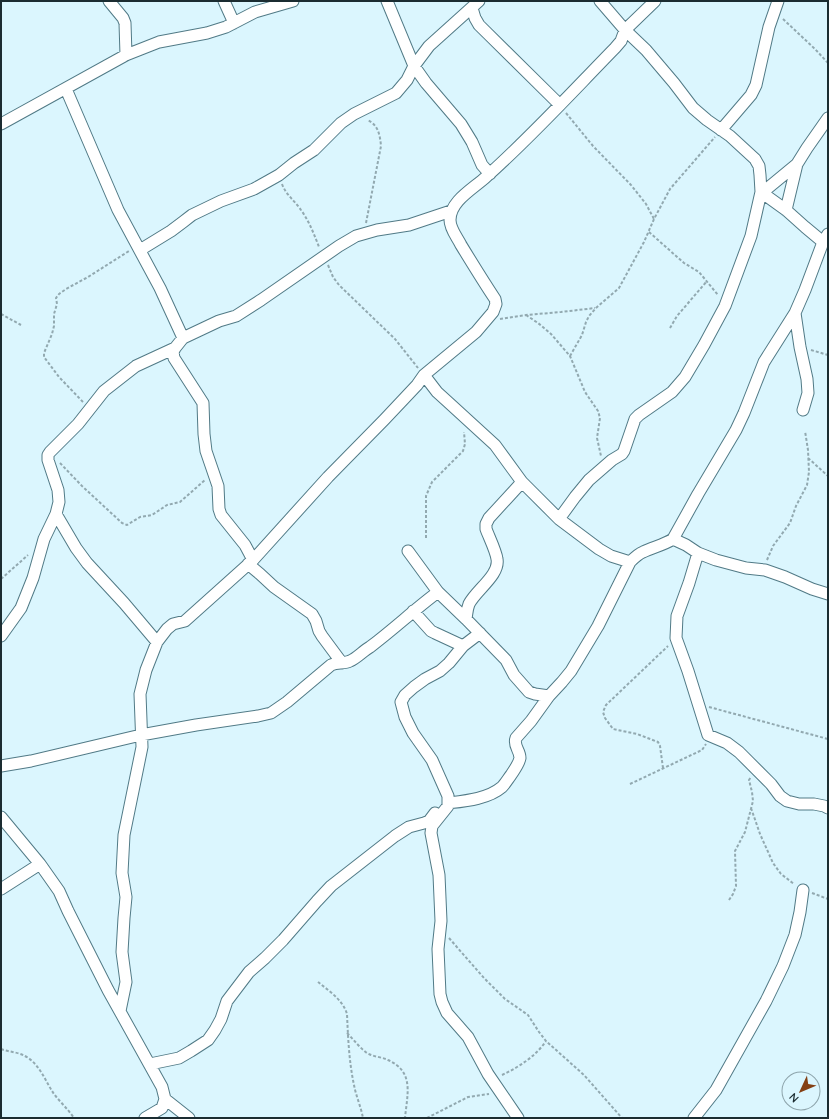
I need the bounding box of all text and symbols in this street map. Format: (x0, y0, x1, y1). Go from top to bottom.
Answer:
north arrow (781, 1071, 821, 1111)
text: N (786, 1090, 802, 1106)

